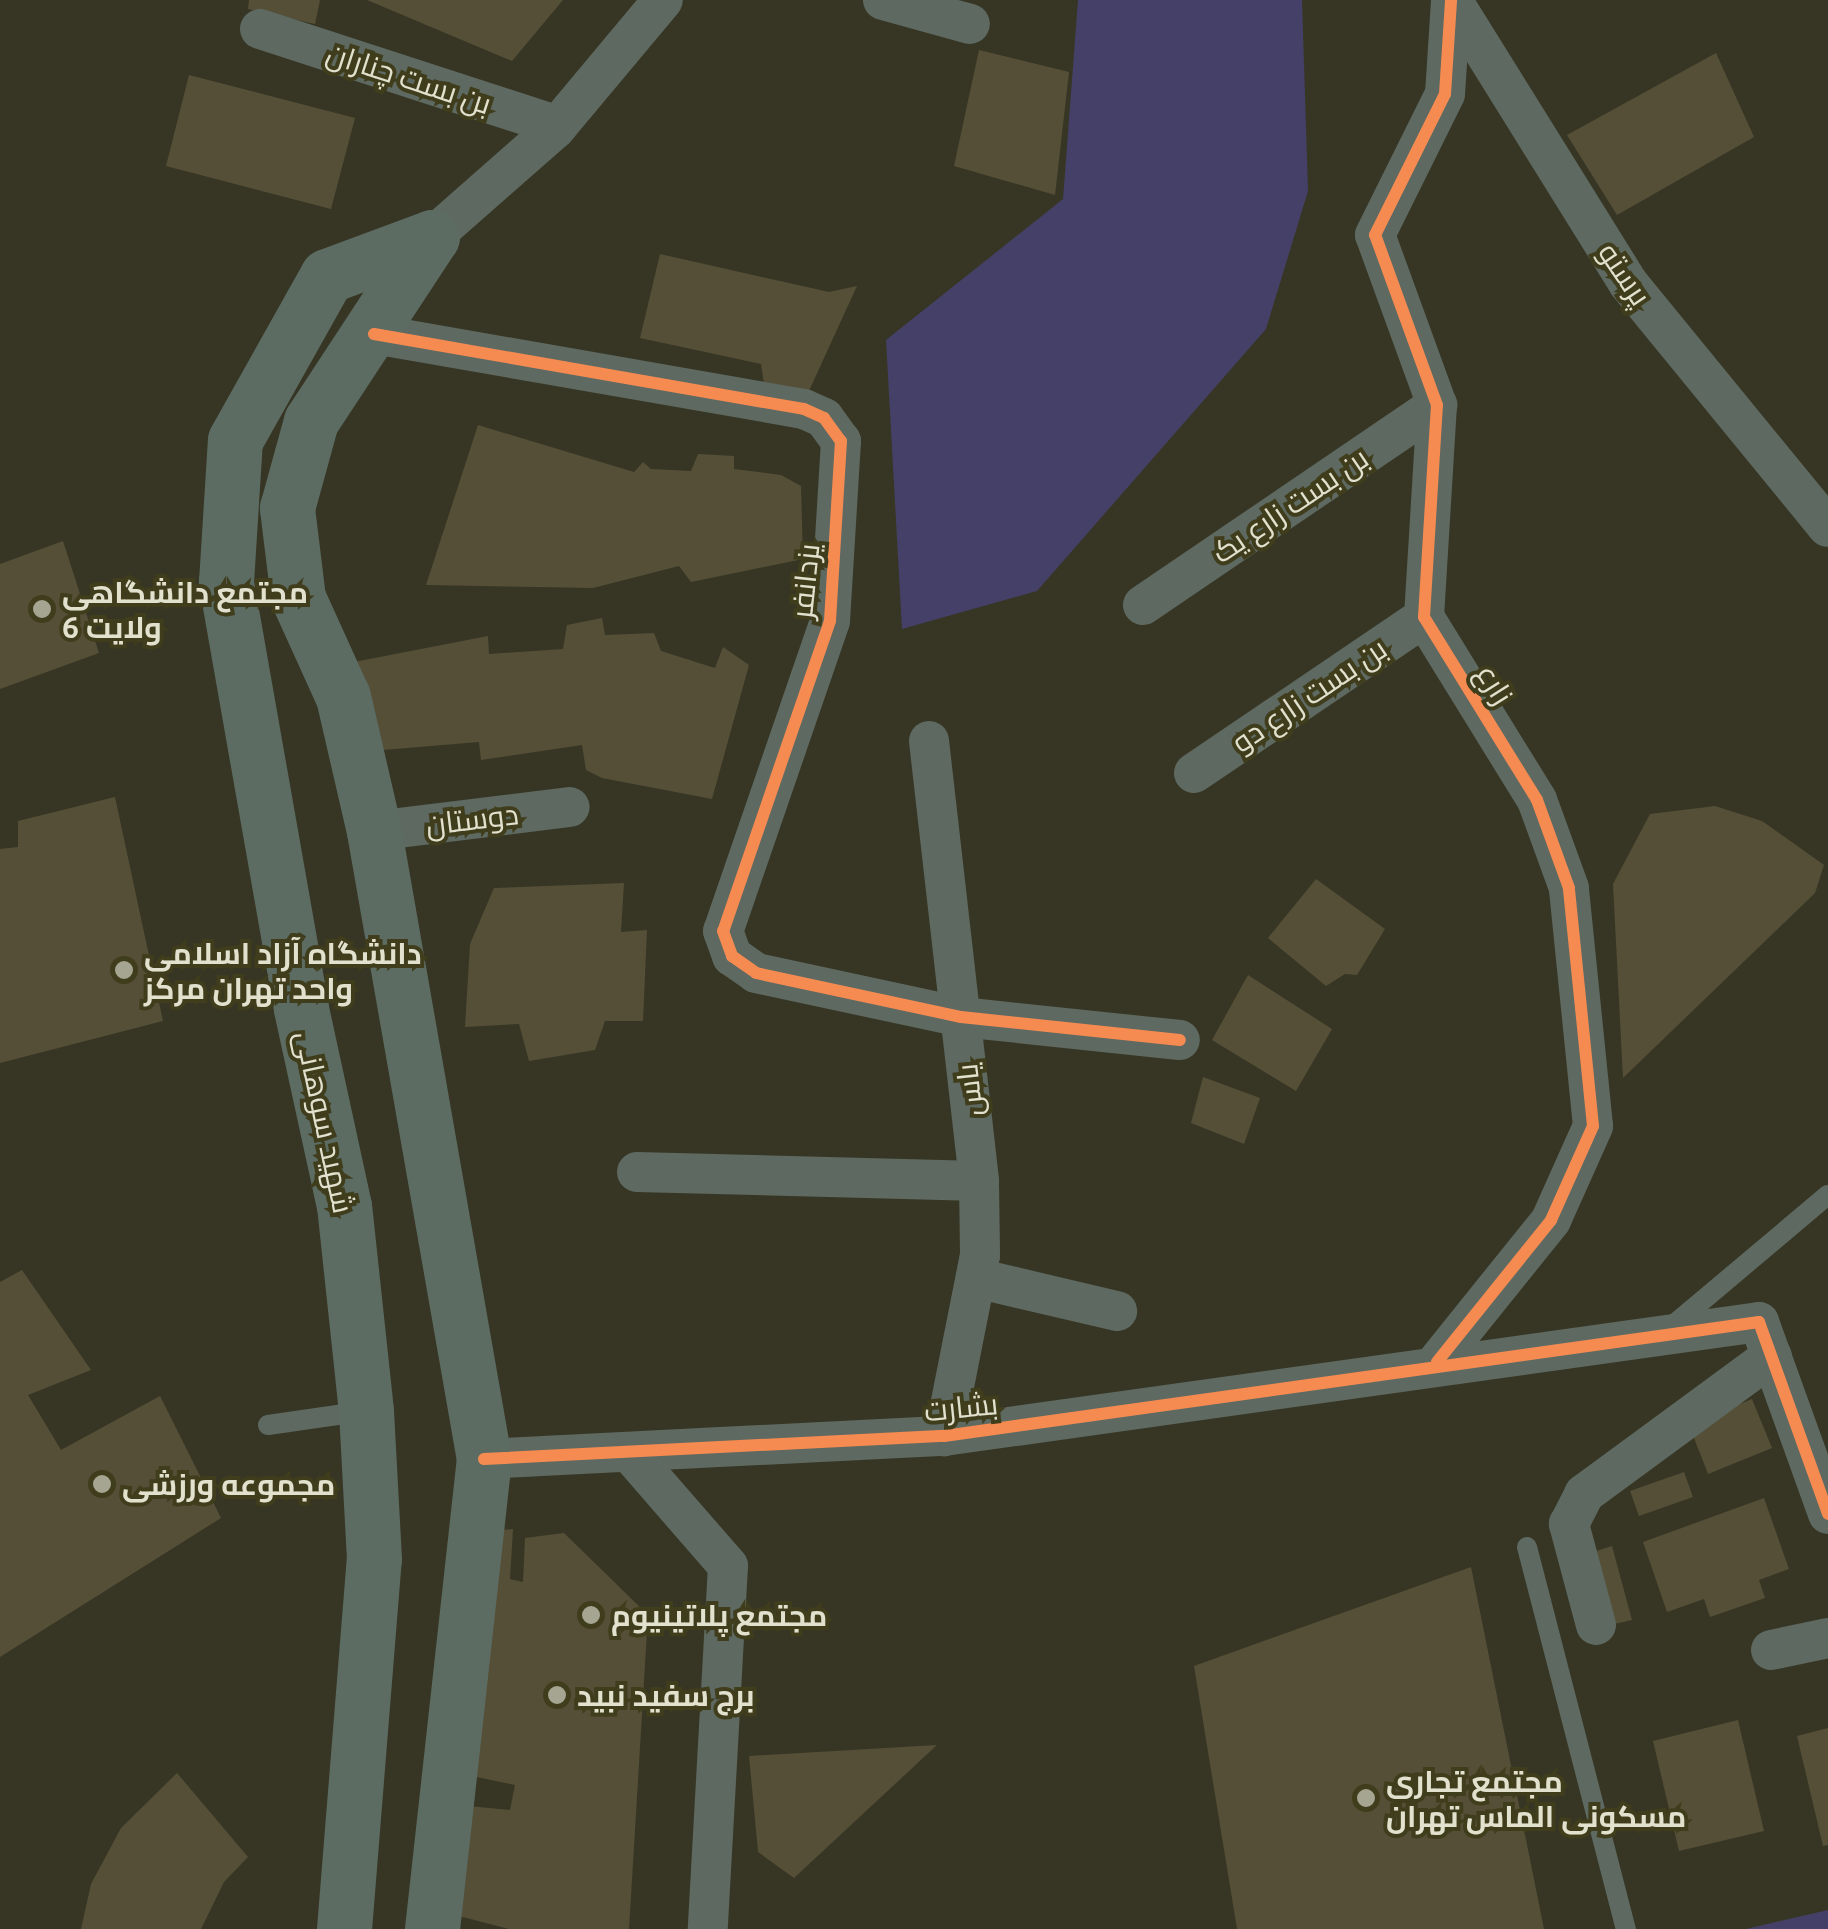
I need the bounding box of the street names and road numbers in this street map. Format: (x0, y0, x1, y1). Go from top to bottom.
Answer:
street label: بن بست چناران (322, 34, 496, 122)
street label: پرستو (1591, 236, 1659, 312)
street label: بن بست زارع یک (1205, 440, 1375, 570)
street label: یزدانفر (783, 541, 827, 621)
street label: بن بست زارع دو (1225, 630, 1393, 760)
street label: زارع (1469, 657, 1521, 711)
street label: دوستان (424, 795, 520, 843)
street label: شهید سوهانی (288, 1027, 362, 1217)
street label: یاس (948, 1062, 990, 1118)
street label: بشارت (922, 1385, 1000, 1429)

